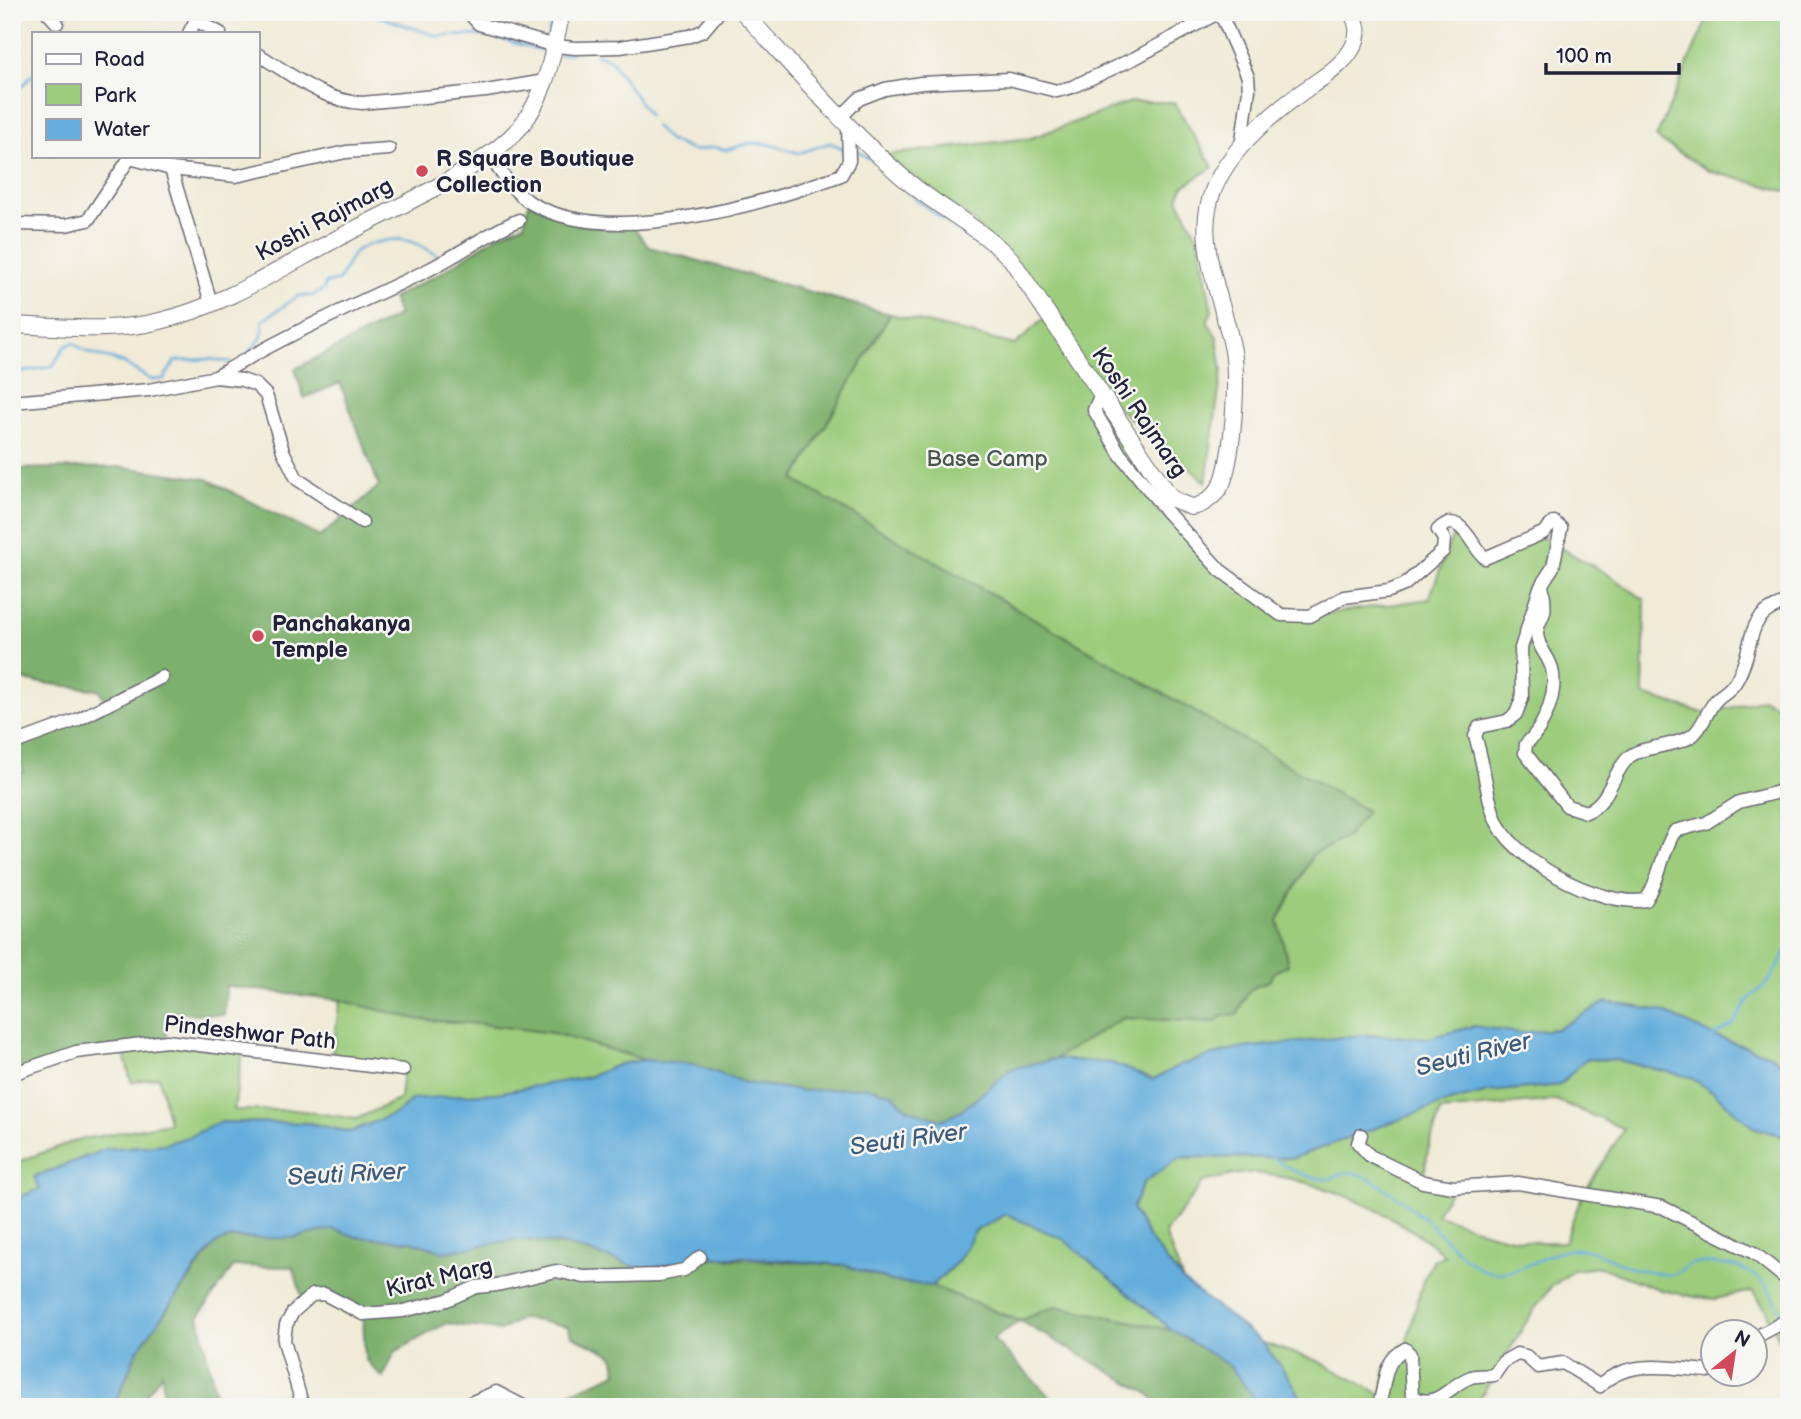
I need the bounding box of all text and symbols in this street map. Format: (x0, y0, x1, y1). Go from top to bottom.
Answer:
legend (32, 32, 259, 158)
scale bar (1546, 32, 1678, 76)
text: 100 m (1556, 44, 1612, 69)
text: Road (94, 47, 145, 72)
text: Park (94, 83, 137, 108)
text: Water (94, 117, 150, 142)
place label: R Square Boutique Collection (436, 145, 634, 199)
marker: R Square Boutique Collection (414, 163, 430, 179)
street label: Koshi Rajmarg (251, 172, 398, 268)
street label: Koshi Rajmarg (1085, 342, 1193, 483)
park label: Base Camp (926, 445, 1048, 473)
place label: Panchakanya Temple (272, 610, 411, 664)
marker: Panchakanya Temple (250, 628, 266, 644)
street label: Pindeshwar Path (163, 1010, 337, 1056)
water label: Seuti River (1413, 1026, 1536, 1083)
water label: Seuti River (848, 1117, 971, 1162)
water label: Seuti River (287, 1157, 408, 1192)
street label: Kirat Marg (383, 1252, 495, 1304)
north arrow (1700, 1318, 1770, 1388)
text: N (1730, 1326, 1754, 1353)

